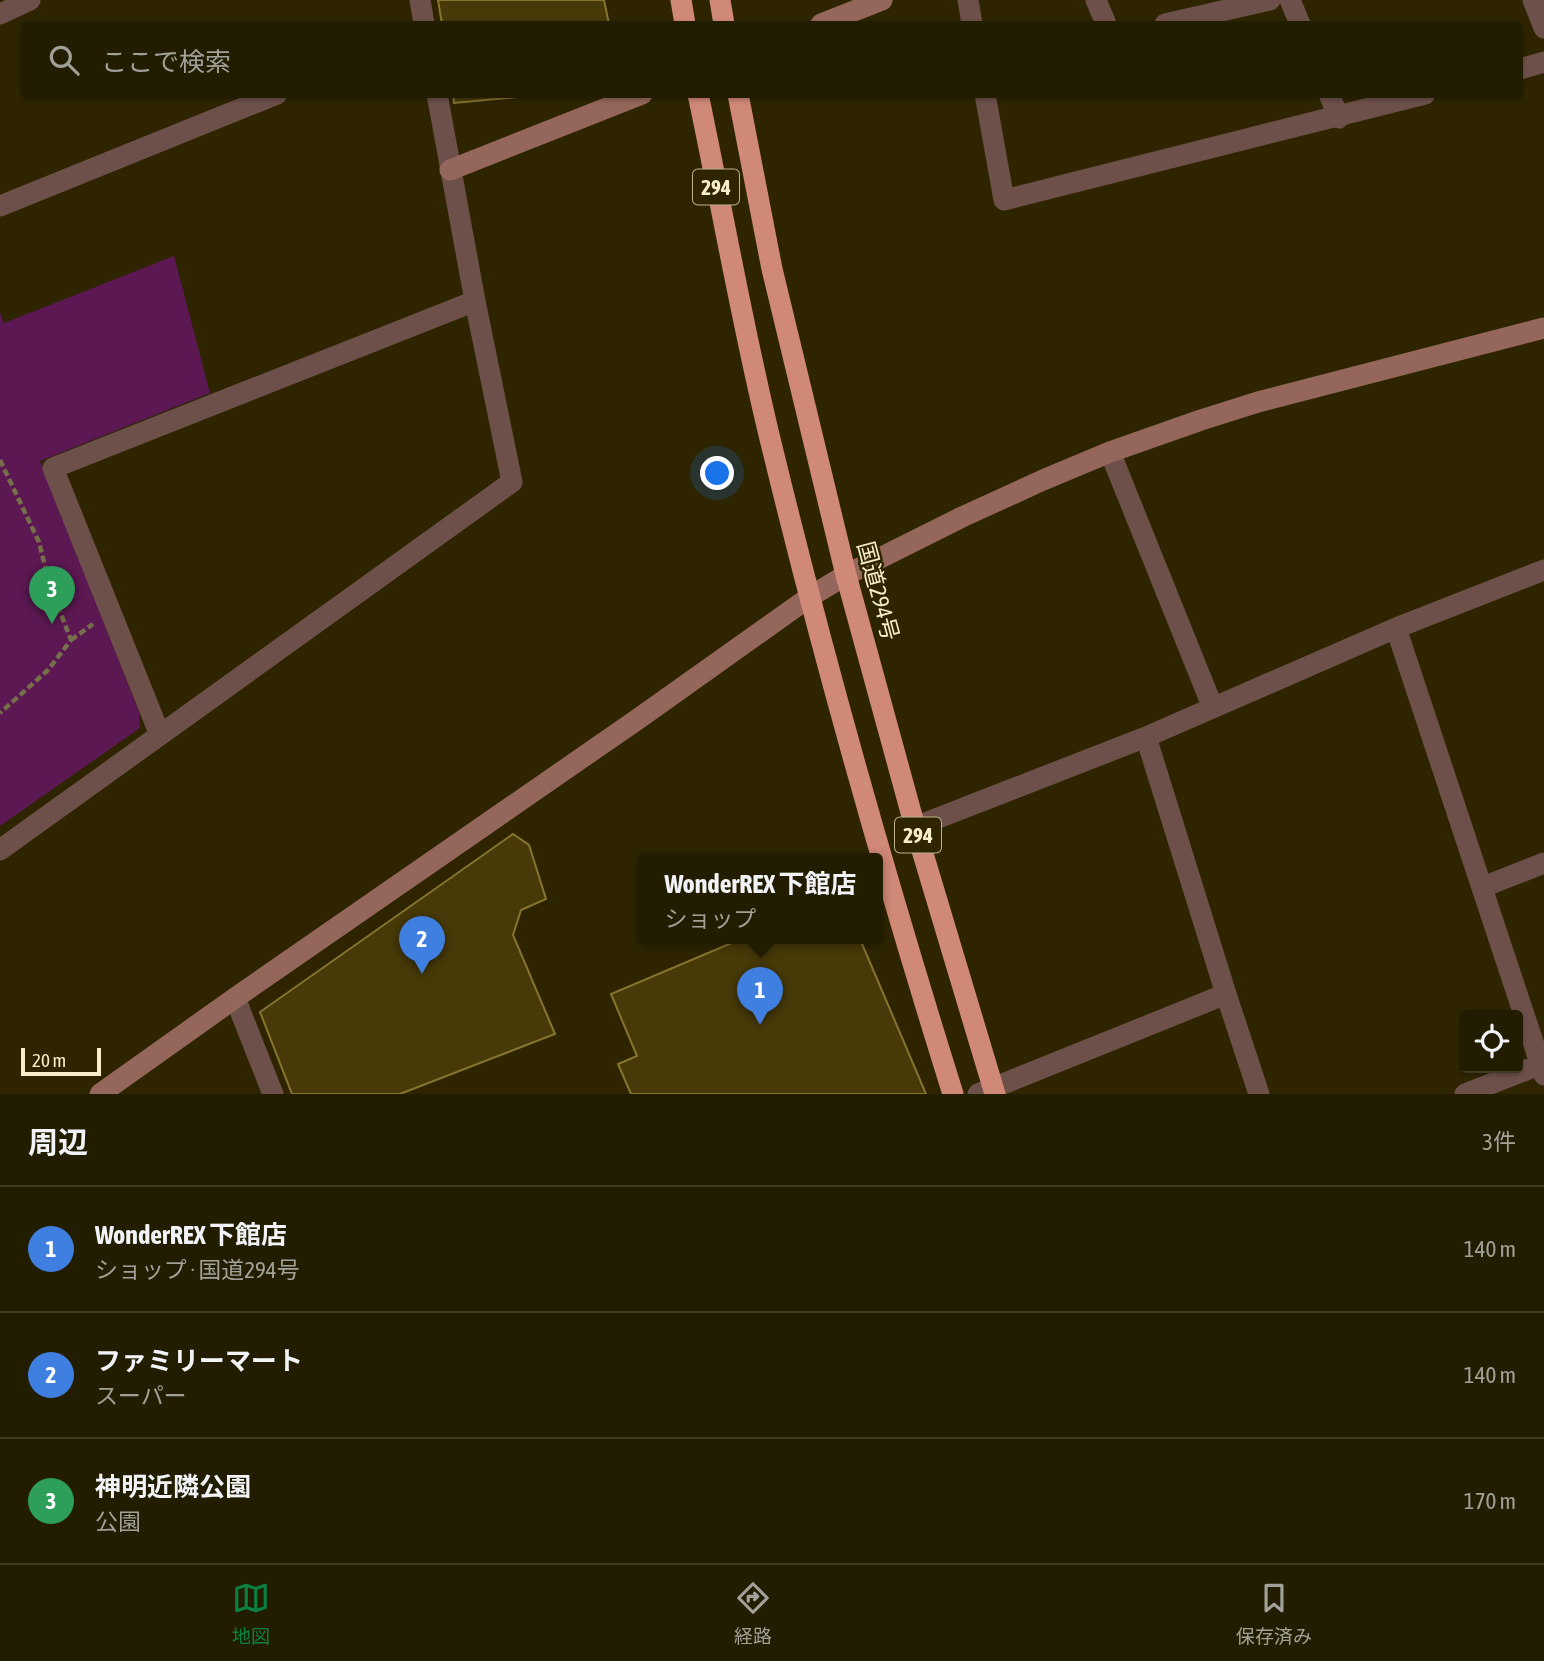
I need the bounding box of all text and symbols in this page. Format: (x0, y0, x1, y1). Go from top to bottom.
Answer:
search box (21, 21, 1523, 98)
icon: search (45, 41, 83, 79)
text: ここで検索 (101, 47, 231, 77)
road number: 294 (693, 170, 739, 204)
your location (700, 456, 734, 490)
street label: 国道294号 (852, 539, 904, 643)
pin: 3 (29, 566, 75, 624)
road number: 294 (895, 818, 941, 852)
popup (638, 853, 883, 944)
text: WonderREX 下館店 (664, 869, 857, 899)
text: ショップ (664, 906, 756, 932)
pin: 2 (399, 916, 445, 974)
pin: 1 (737, 967, 783, 1025)
map controls (1460, 1010, 1523, 1073)
button: locate (1460, 1010, 1523, 1073)
scale bar (21, 1045, 102, 1077)
text: 20 m (32, 1049, 66, 1071)
text: 周辺 (28, 1125, 88, 1159)
text: 3件 (1482, 1129, 1516, 1155)
text: WonderREX 下館店 (95, 1220, 287, 1250)
text: 1 (46, 1236, 56, 1262)
text: 140 m (1464, 1236, 1516, 1262)
text: ショップ · 国道294号 (95, 1257, 300, 1283)
text: ファミリーマート (95, 1346, 303, 1376)
text: 2 (46, 1362, 56, 1388)
text: 140 m (1464, 1362, 1516, 1388)
text: スーパー (95, 1383, 187, 1409)
text: 神明近隣公園 (95, 1472, 251, 1502)
text: 3 (46, 1488, 56, 1514)
text: 170 m (1464, 1488, 1516, 1514)
text: 公園 (95, 1509, 141, 1535)
tab: 地図 (232, 1579, 270, 1648)
tab: 経路 (734, 1579, 772, 1648)
tab: 保存済み (1236, 1579, 1312, 1648)

